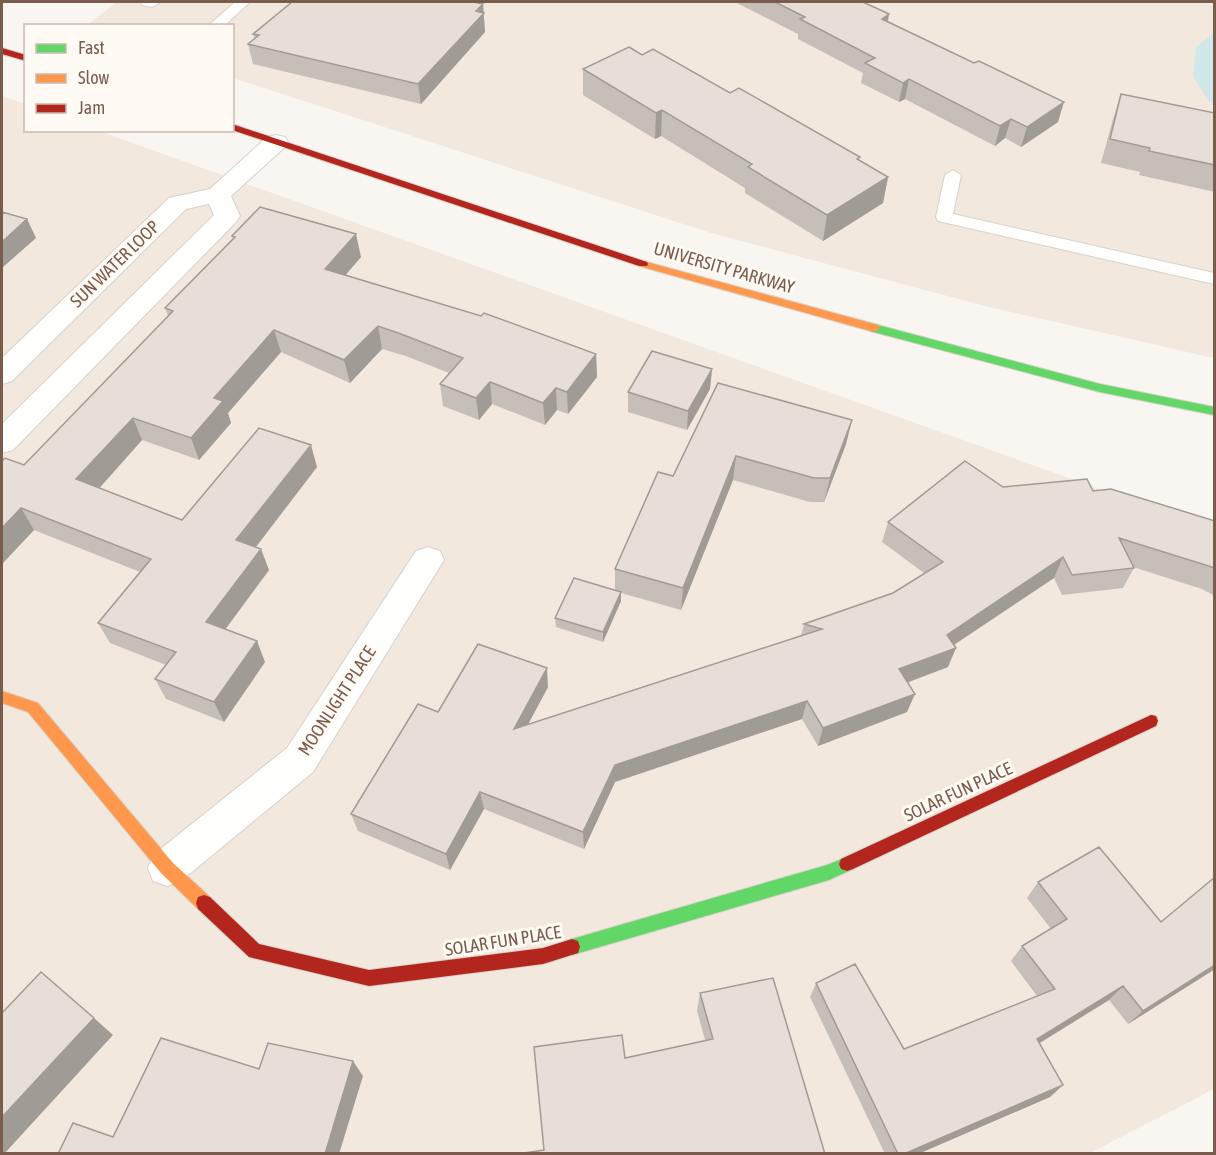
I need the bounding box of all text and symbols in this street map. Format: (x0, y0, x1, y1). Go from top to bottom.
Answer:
legend (24, 24, 234, 132)
text: Fast (78, 37, 105, 58)
text: Slow (78, 67, 109, 88)
text: Jam (78, 97, 105, 118)
street label: SUN WATER LOOP (66, 216, 164, 311)
street label: UNIVERSITY PARKWAY (651, 237, 797, 298)
street label: MOONLIGHT PLACE (293, 642, 380, 759)
street label: SOLAR FUN PLACE (900, 757, 1015, 826)
street label: SOLAR FUN PLACE (444, 921, 562, 960)

